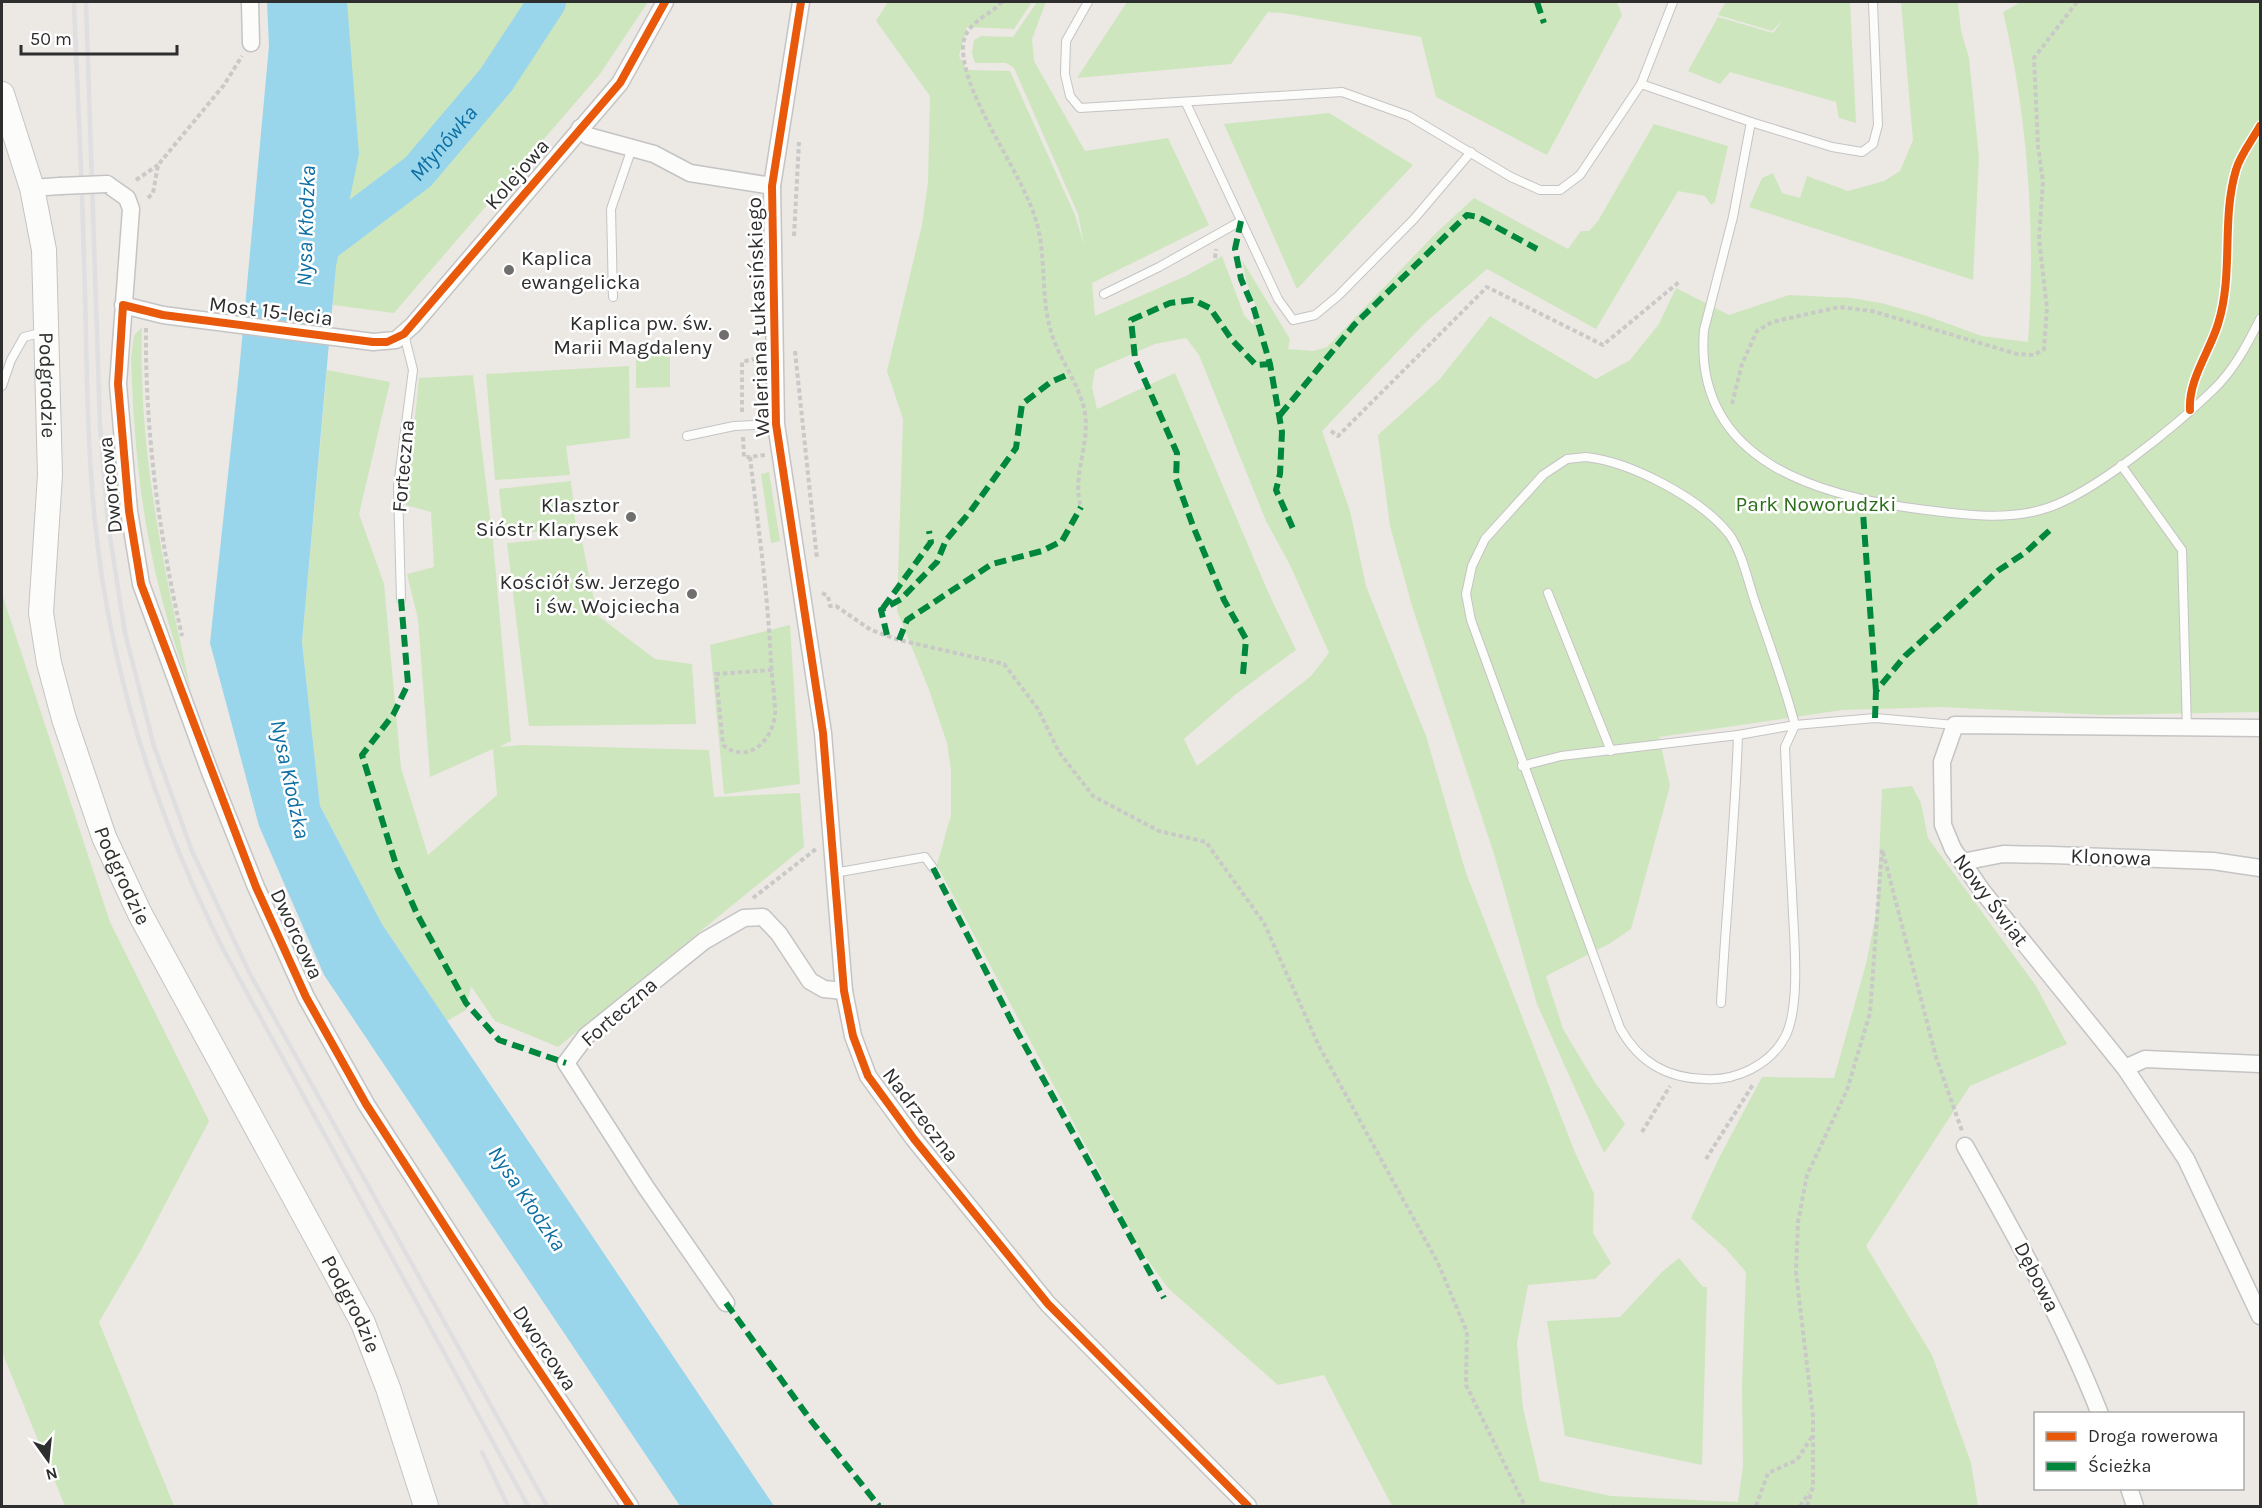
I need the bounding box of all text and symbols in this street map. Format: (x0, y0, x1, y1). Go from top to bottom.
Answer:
scale bar (21, 18, 177, 56)
text: 50 m (30, 28, 72, 50)
water label: Młynówka (404, 100, 483, 187)
street label: Kolejowa (480, 134, 554, 214)
water label: Nysa Kłodzka (291, 165, 321, 287)
street label: Waleriana Łukasińskiego (742, 197, 774, 437)
place label: Kaplica ewangelicka (521, 246, 640, 294)
marker: Kaplica ewangelicka (502, 263, 516, 277)
street label: Most 15-lecia (208, 291, 334, 331)
place label: Kaplica pw. św. Marii Magdaleny (553, 311, 712, 359)
marker: Kaplica pw. św. Marii Magdaleny (717, 328, 731, 342)
street label: Podgrodzie (34, 332, 61, 438)
street label: Forteczna (387, 419, 419, 513)
street label: Dworcowa (93, 435, 127, 535)
park label: Park Noworudzki (1736, 492, 1896, 516)
place label: Klasztor Sióstr Klarysek (476, 493, 619, 541)
marker: Klasztor Sióstr Klarysek (624, 510, 638, 524)
place label: Kościół św. Jerzego i św. Wojciecha (499, 570, 680, 618)
marker: Kościół św. Jerzego i św. Wojciecha (685, 587, 699, 601)
water label: Nysa Kłodzka (265, 717, 315, 841)
street label: Podgrodzie (89, 823, 156, 929)
street label: Klonowa (2070, 844, 2152, 870)
street label: Nowy Świat (1948, 849, 2034, 951)
street label: Dworcowa (266, 885, 328, 983)
street label: Forteczna (576, 972, 662, 1052)
street label: Nadrzeczna (878, 1063, 964, 1167)
water label: Nysa Kłodzka (483, 1141, 572, 1256)
street label: Dębowa (2009, 1238, 2065, 1316)
street label: Podgrodzie (316, 1251, 385, 1356)
street label: Dworcowa (508, 1301, 582, 1395)
legend (2034, 1412, 2244, 1490)
text: Droga rowerowa (2088, 1425, 2219, 1447)
north arrow (18, 1430, 78, 1490)
text: Ścieżka (2088, 1454, 2151, 1477)
text: N (44, 1463, 60, 1485)

